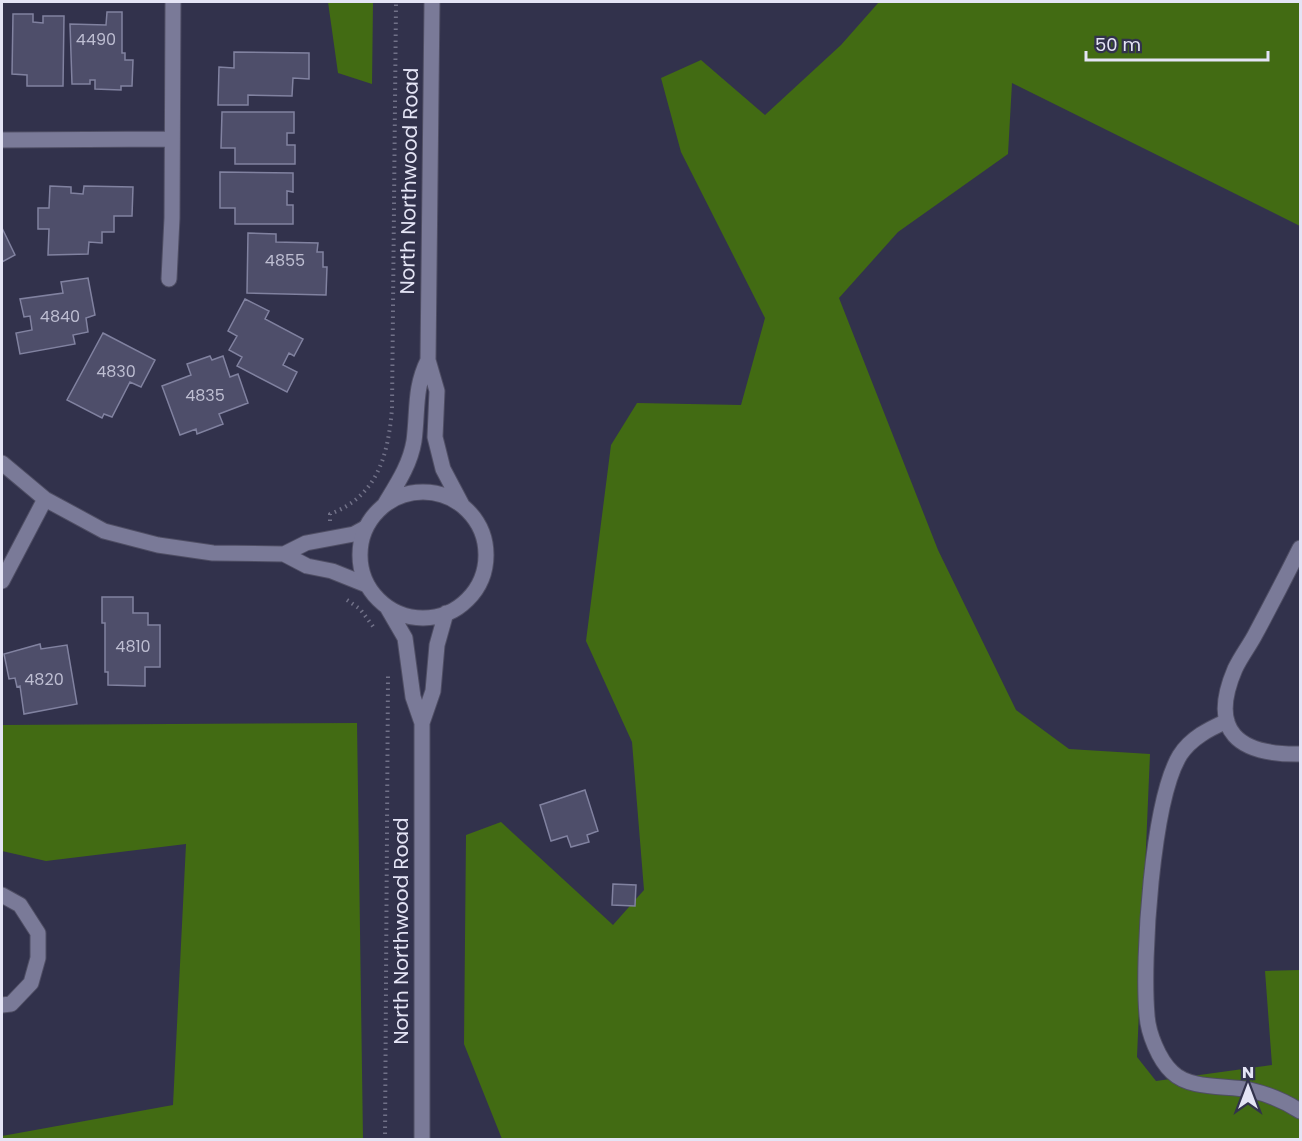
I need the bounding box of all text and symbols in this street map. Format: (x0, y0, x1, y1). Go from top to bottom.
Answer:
scale bar (1086, 24, 1268, 62)
house number: 4490 (76, 28, 116, 51)
text: 50 m (1095, 32, 1141, 57)
street label: North Northwood Road (393, 67, 425, 295)
house number: 4855 (265, 249, 305, 272)
house number: 4840 (40, 305, 80, 328)
house number: 4830 (96, 360, 136, 383)
house number: 4835 (185, 384, 225, 407)
house number: 4810 (115, 635, 151, 658)
house number: 4820 (24, 668, 64, 691)
street label: North Northwood Road (387, 818, 415, 1045)
north arrow (1218, 1057, 1278, 1117)
text: N (1242, 1061, 1254, 1084)

